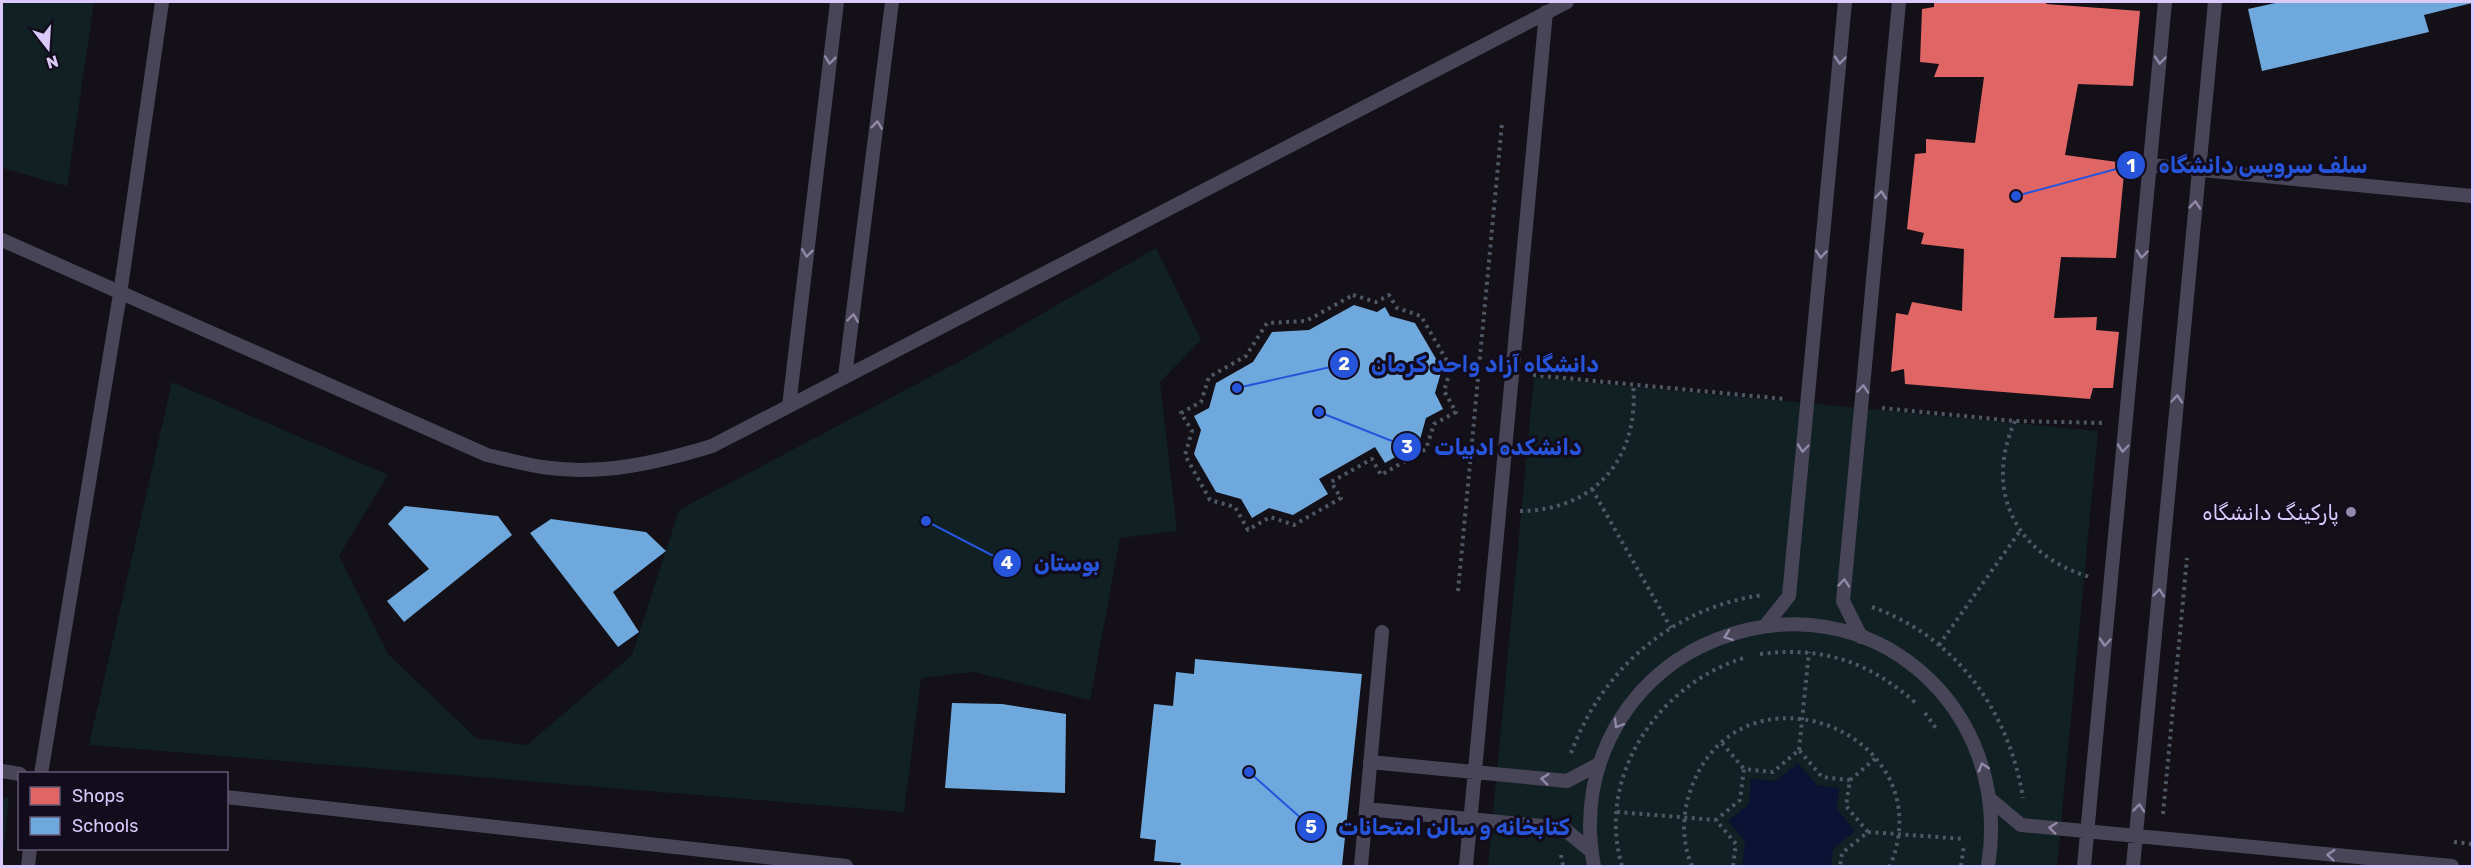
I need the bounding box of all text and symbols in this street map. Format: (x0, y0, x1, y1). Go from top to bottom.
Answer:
north arrow (18, 18, 78, 78)
text: N (44, 51, 61, 73)
one-way arrow (825, 55, 837, 64)
one-way arrow (1834, 55, 1847, 64)
one-way arrow (2154, 55, 2167, 64)
one-way arrow (870, 120, 882, 129)
callout: سلف سرویس دانشگاه (2116, 145, 2379, 185)
text: سلف سرویس دانشگاه (2158, 152, 2368, 179)
text: 1 (2127, 155, 2135, 177)
one-way arrow (1874, 190, 1887, 199)
one-way arrow (2188, 200, 2201, 209)
one-way arrow (801, 249, 814, 258)
one-way arrow (1815, 249, 1828, 258)
one-way arrow (2136, 249, 2149, 258)
one-way arrow (846, 314, 858, 323)
callout: دانشگاه آزاد واحد کرمان (1329, 344, 1611, 384)
text: دانشگاه آزاد واحد کرمان (1371, 351, 1599, 378)
text: 2 (1338, 353, 1350, 375)
one-way arrow (1856, 384, 1869, 393)
one-way arrow (2170, 394, 2183, 404)
callout: دانشکده ادبیات (1392, 427, 1593, 467)
text: دانشکده ادبیات (1434, 434, 1582, 461)
text: 3 (1401, 436, 1413, 458)
one-way arrow (1797, 443, 1810, 453)
one-way arrow (2117, 443, 2130, 453)
place label: پارکینگ دانشگاه (2202, 500, 2339, 527)
marker: پارکینگ دانشگاه (2344, 505, 2358, 519)
callout: بوستان (992, 543, 1112, 583)
text: بوستان (1034, 550, 1100, 577)
text: 4 (1001, 552, 1013, 574)
one-way arrow (1837, 578, 1850, 588)
one-way arrow (2152, 589, 2165, 598)
one-way arrow (1723, 628, 1734, 641)
one-way arrow (2099, 638, 2112, 647)
one-way arrow (1614, 718, 1626, 728)
one-way arrow (1978, 762, 1991, 773)
legend (18, 772, 228, 850)
one-way arrow (1541, 773, 1550, 786)
text: Shops (72, 785, 124, 807)
one-way arrow (2132, 804, 2145, 813)
callout: کتابخانه و سالن امتحانات (1296, 807, 1582, 847)
text: کتابخانه و سالن امتحانات (1338, 814, 1570, 841)
text: Schools (72, 815, 138, 837)
text: 5 (1305, 816, 1317, 838)
one-way arrow (2049, 822, 2058, 835)
one-way arrow (2326, 849, 2335, 862)

